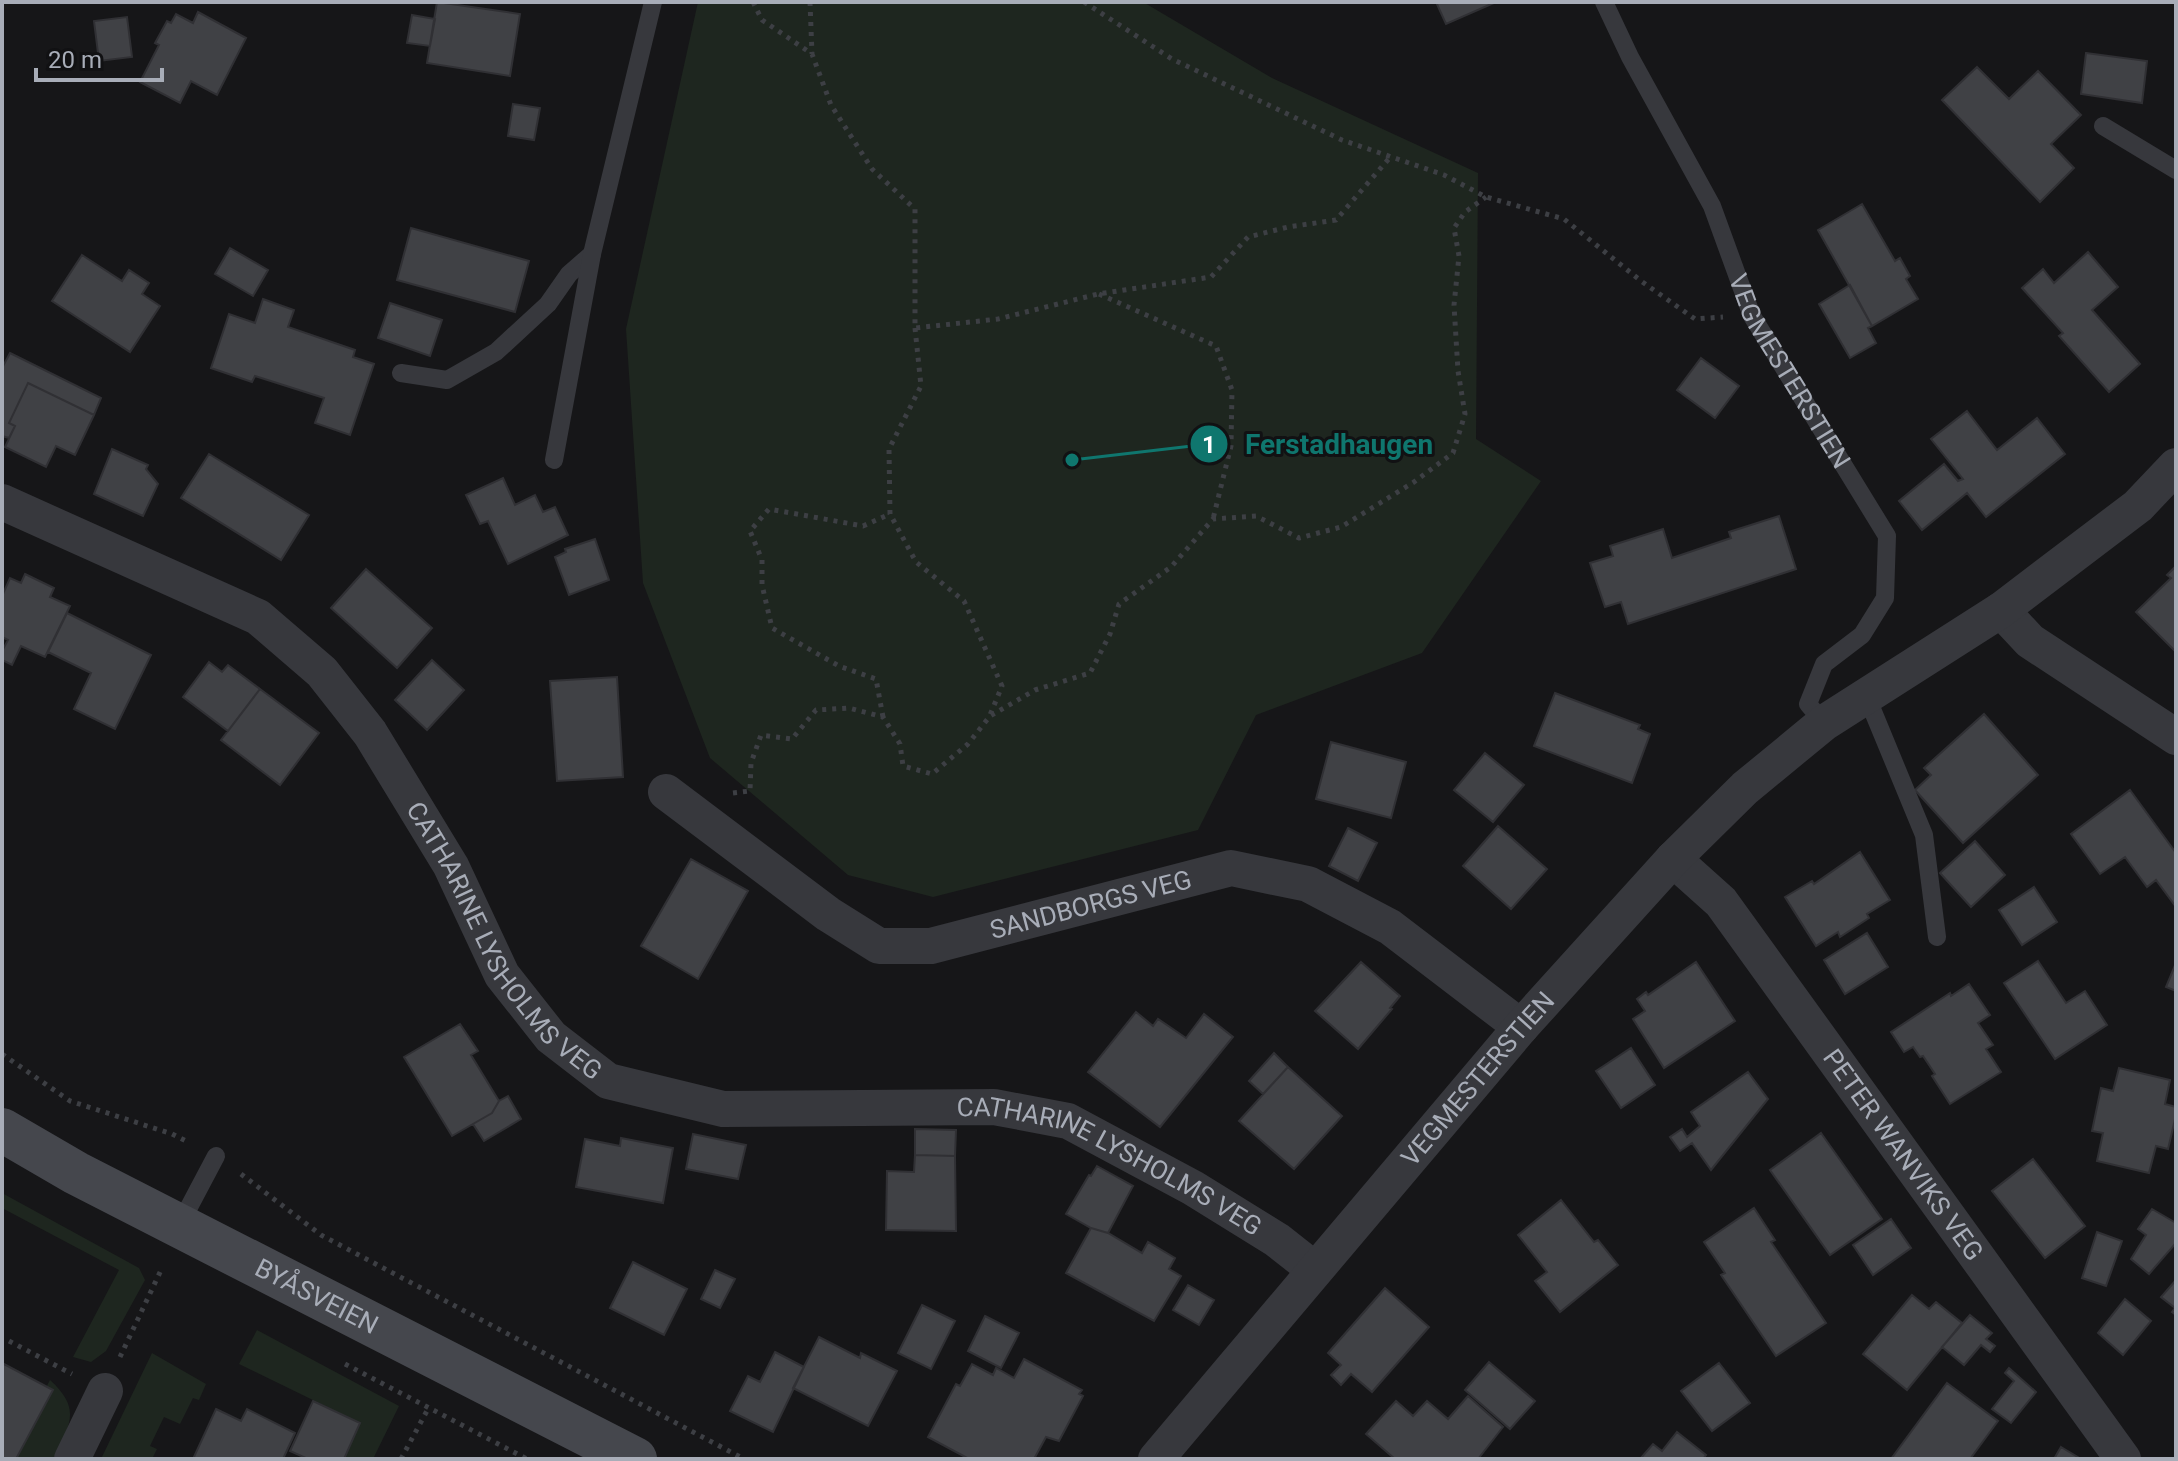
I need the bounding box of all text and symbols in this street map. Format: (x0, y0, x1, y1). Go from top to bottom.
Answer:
scale bar (36, 32, 162, 82)
text: 20 m (48, 46, 102, 74)
street label: VEGMESTERSTIEN (1723, 270, 1857, 474)
callout: Ferstadhaugen (1189, 418, 1449, 470)
text: Ferstadhaugen (1245, 428, 1433, 461)
text: 1 (1202, 431, 1216, 459)
street label: CATHARINE LYSHOLMS VEG (400, 796, 608, 1086)
street label: SANDBORGS VEG (987, 864, 1195, 945)
street label: VEGMESTERSTIEN (1395, 986, 1560, 1172)
street label: PETER WANVIKS VEG (1817, 1043, 1990, 1266)
street label: CATHARINE LYSHOLMS VEG (957, 1091, 1267, 1242)
street label: BYÅSVEIEN (250, 1252, 383, 1340)

